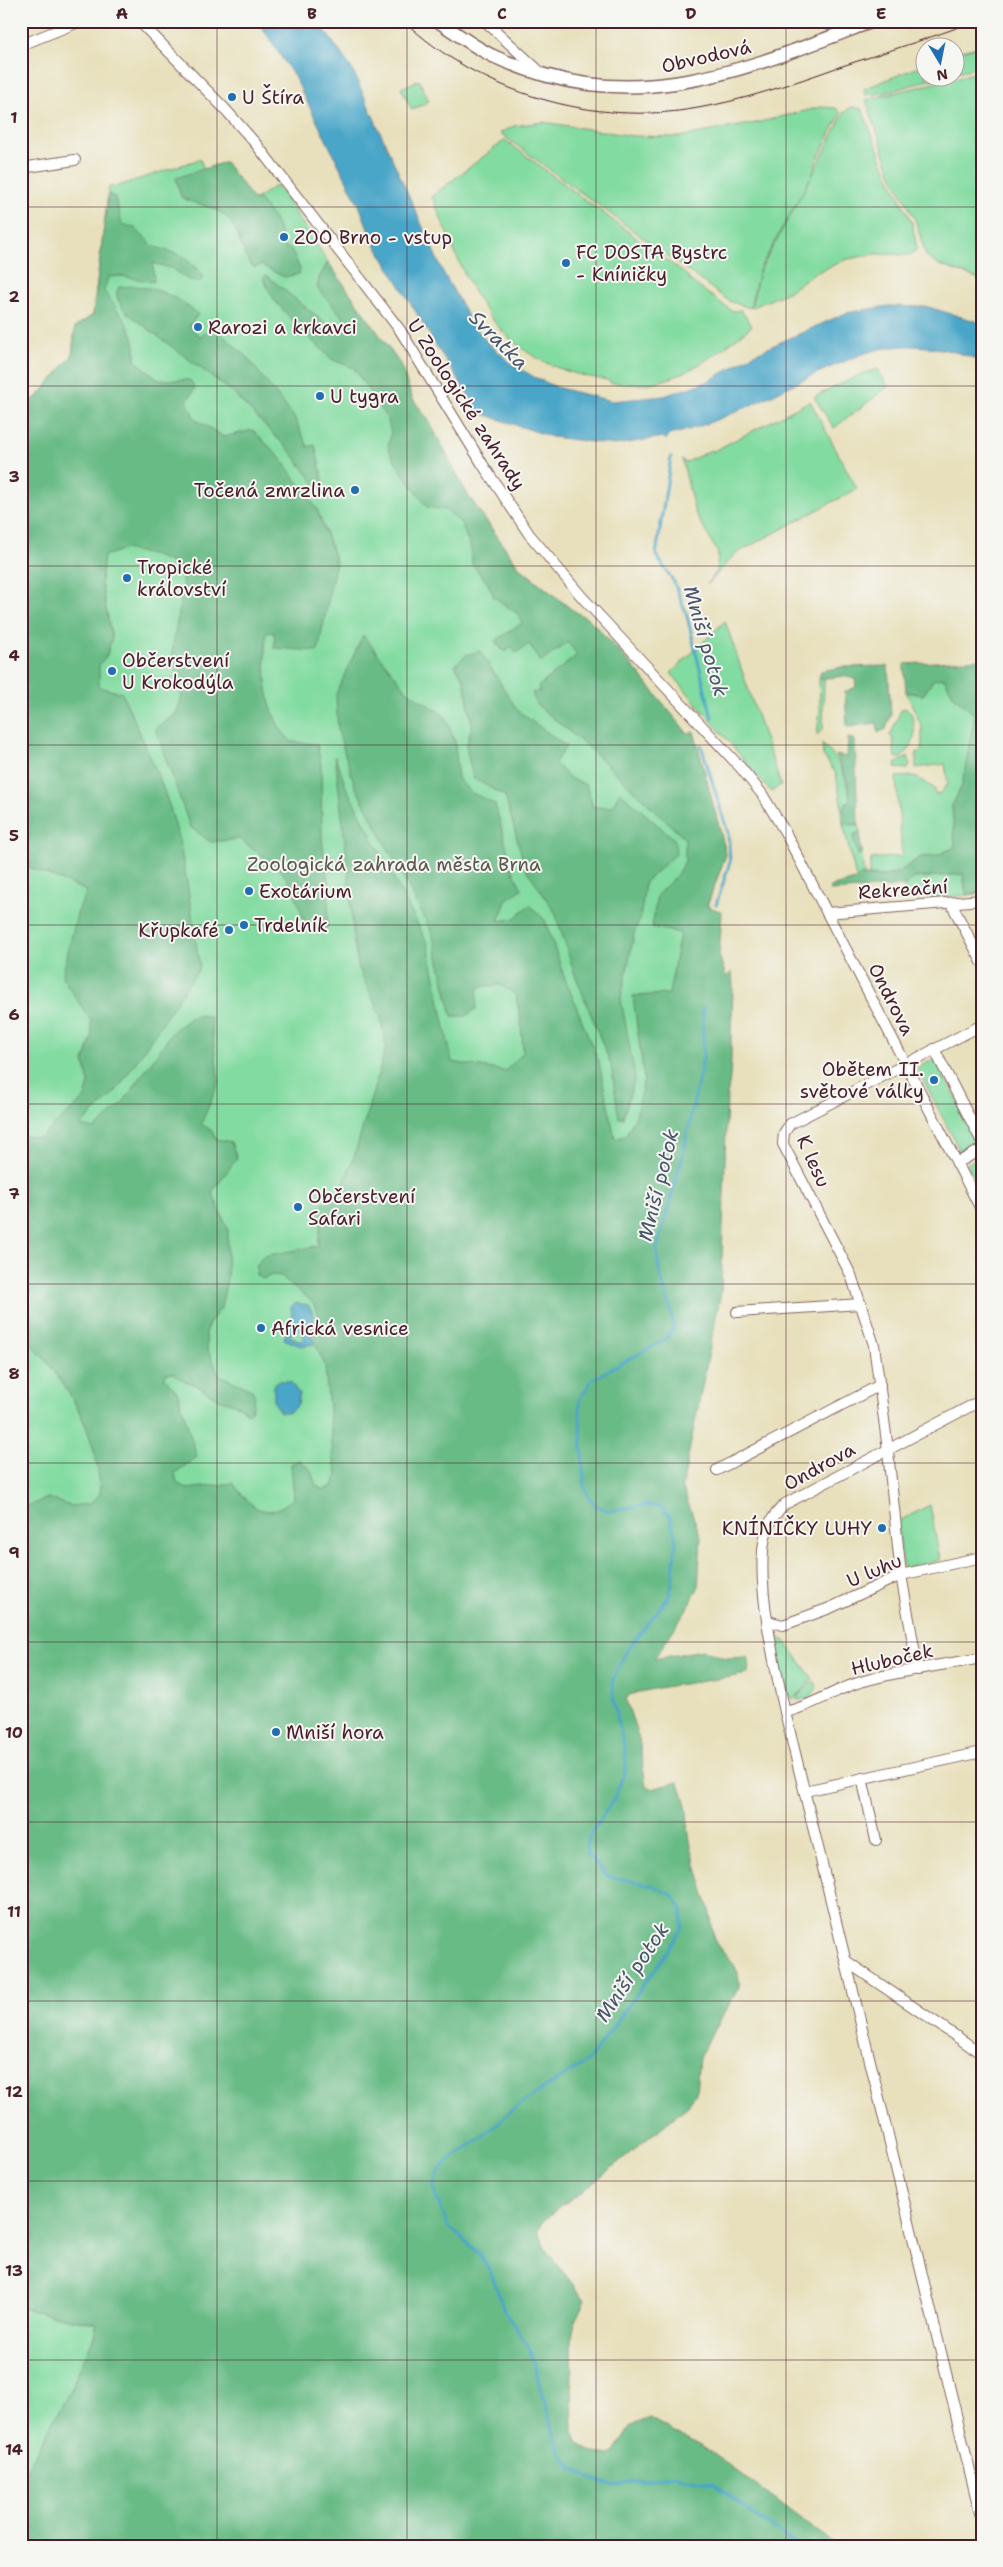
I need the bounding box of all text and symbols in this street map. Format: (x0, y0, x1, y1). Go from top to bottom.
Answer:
text: A (116, 3, 128, 24)
text: B (307, 3, 317, 24)
text: C (497, 3, 507, 24)
text: D (685, 3, 697, 24)
text: E (876, 3, 886, 24)
street label: Obvodová (659, 34, 754, 79)
north arrow (916, 38, 966, 88)
text: N (935, 65, 949, 85)
place label: U Štíra (242, 84, 304, 110)
marker: U Štíra (226, 91, 238, 103)
text: 1 (10, 107, 18, 128)
place label: ZOO Brno - vstup (294, 225, 452, 250)
marker: ZOO Brno - vstup (278, 231, 290, 243)
place label: FC DOSTA Bystrc - Kníničky (576, 240, 727, 287)
marker: FC DOSTA Bystrc - Kníničky (560, 257, 572, 269)
text: 2 (8, 286, 20, 307)
water label: Svratka (464, 305, 534, 375)
street label: U Zoologické zahrady (402, 314, 531, 495)
place label: Rarozi a krkavci (208, 315, 357, 340)
marker: Rarozi a krkavci (192, 321, 204, 333)
place label: U tygra (330, 384, 399, 409)
marker: U tygra (314, 390, 326, 402)
text: 3 (8, 466, 20, 487)
place label: Točená zmrzlina (194, 478, 345, 503)
marker: Točená zmrzlina (349, 484, 361, 496)
place label: Tropické království (137, 555, 227, 602)
marker: Tropické království (121, 572, 133, 584)
water label: Mniší potok (678, 582, 734, 700)
text: 4 (8, 645, 20, 666)
place label: Občerstvení U Krokodýla (122, 648, 234, 695)
marker: Občerstvení U Krokodýla (106, 665, 118, 677)
text: 5 (9, 825, 19, 846)
park label: Zoologická zahrada města Brna (247, 852, 541, 877)
street label: Rekreační (857, 874, 949, 905)
place label: Exotárium (259, 879, 352, 904)
marker: Exotárium (243, 885, 255, 897)
place label: Trdelník (254, 913, 328, 938)
place label: Křupkafé (138, 918, 219, 943)
marker: Trdelník (238, 919, 250, 931)
marker: Křupkafé (223, 924, 235, 936)
street label: Ondrova (863, 959, 920, 1040)
text: 6 (8, 1004, 20, 1025)
place label: Obětem II. světové války (800, 1057, 924, 1104)
marker: Obětem II. světové války (928, 1074, 940, 1086)
water label: Mniší potok (632, 1126, 685, 1244)
street label: K lesu (791, 1131, 836, 1191)
text: 7 (8, 1183, 20, 1204)
place label: Občerstvení Safari (308, 1184, 416, 1231)
marker: Občerstvení Safari (292, 1201, 304, 1213)
place label: Africká vesnice (271, 1316, 409, 1341)
marker: Africká vesnice (255, 1322, 267, 1334)
text: 8 (8, 1363, 20, 1384)
street label: Ondrova (779, 1437, 860, 1496)
place label: KNÍNIČKY LUHY (722, 1515, 873, 1541)
marker: KNÍNIČKY LUHY (876, 1522, 888, 1534)
text: 9 (8, 1542, 20, 1563)
street label: U luhu (843, 1548, 906, 1593)
street label: Hluboček (849, 1638, 936, 1681)
place label: Mniší hora (286, 1720, 384, 1745)
text: 10 (5, 1722, 23, 1743)
marker: Mniší hora (270, 1726, 282, 1738)
text: 11 (7, 1901, 21, 1922)
water label: Mniší potok (589, 1917, 675, 2027)
text: 12 (5, 2081, 23, 2102)
text: 13 (5, 2260, 23, 2281)
text: 14 (5, 2439, 23, 2460)

